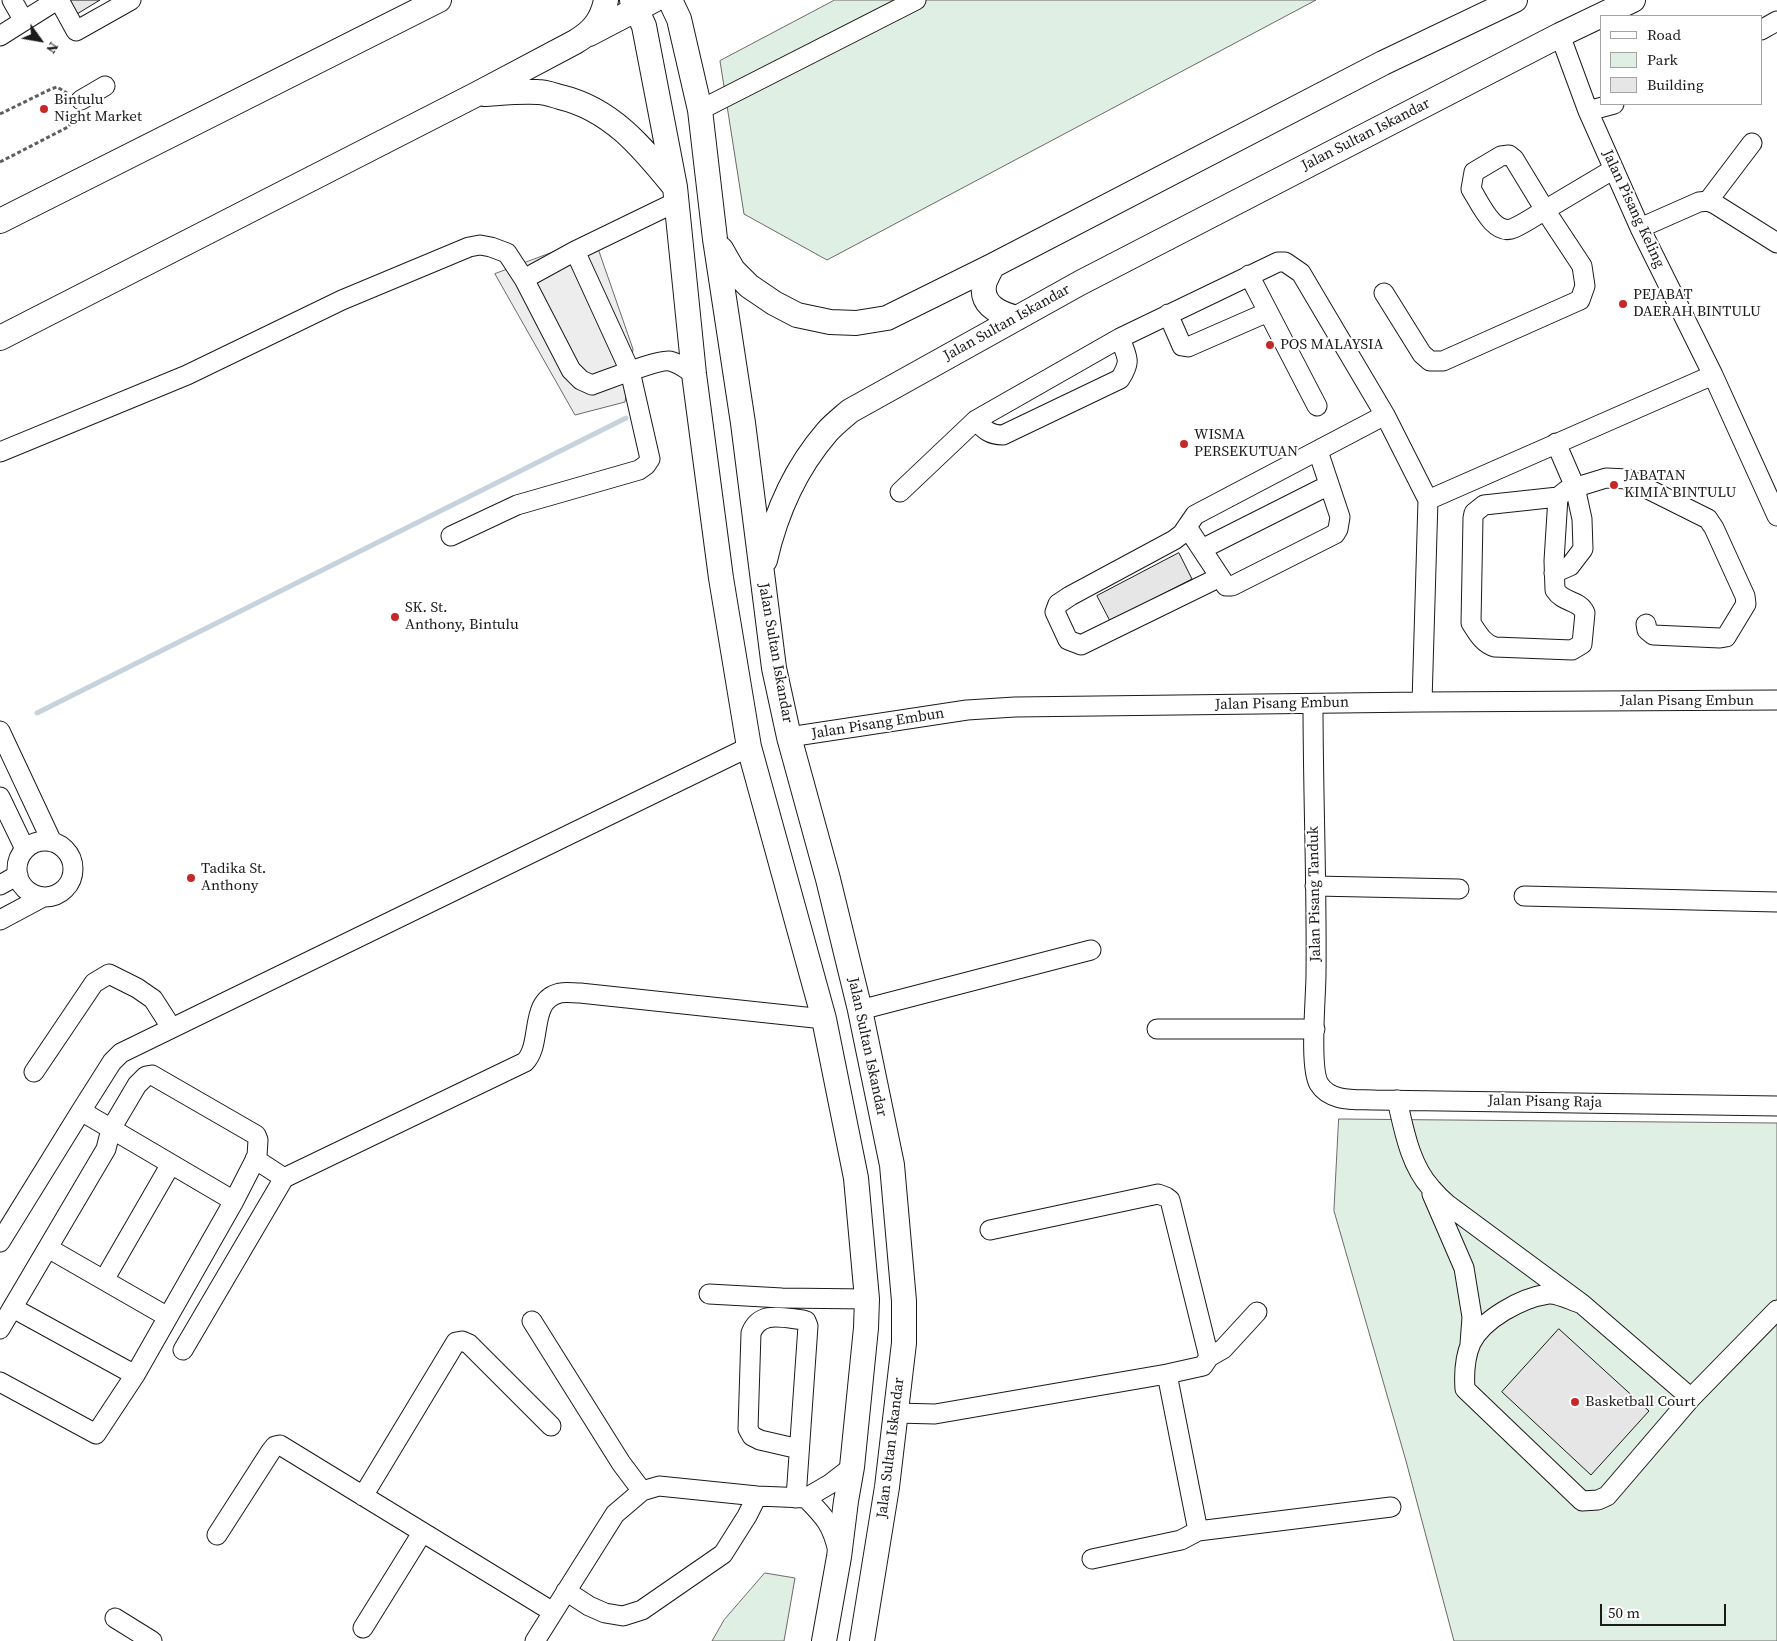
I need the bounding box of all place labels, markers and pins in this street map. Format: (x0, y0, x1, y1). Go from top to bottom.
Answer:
place label: Bintulu Night Market (54, 91, 142, 126)
marker: Bintulu Night Market (38, 103, 50, 115)
place label: PEJABAT DAERAH BINTULU (1633, 286, 1761, 321)
marker: PEJABAT DAERAH BINTULU (1617, 298, 1629, 310)
place label: POS MALAYSIA (1280, 336, 1383, 354)
marker: POS MALAYSIA (1264, 339, 1276, 351)
place label: WISMA PERSEKUTUAN (1194, 426, 1298, 461)
marker: WISMA PERSEKUTUAN (1178, 438, 1190, 450)
place label: JABATAN KIMIA BINTULU (1624, 467, 1736, 502)
marker: JABATAN KIMIA BINTULU (1608, 479, 1620, 491)
place label: SK. St. Anthony, Bintulu (405, 599, 519, 634)
marker: SK. St. Anthony, Bintulu (389, 611, 401, 623)
place label: Tadika St. Anthony (201, 860, 266, 895)
marker: Tadika St. Anthony (185, 872, 197, 884)
place label: Basketball Court (1585, 1393, 1695, 1411)
marker: Basketball Court (1569, 1396, 1581, 1408)

